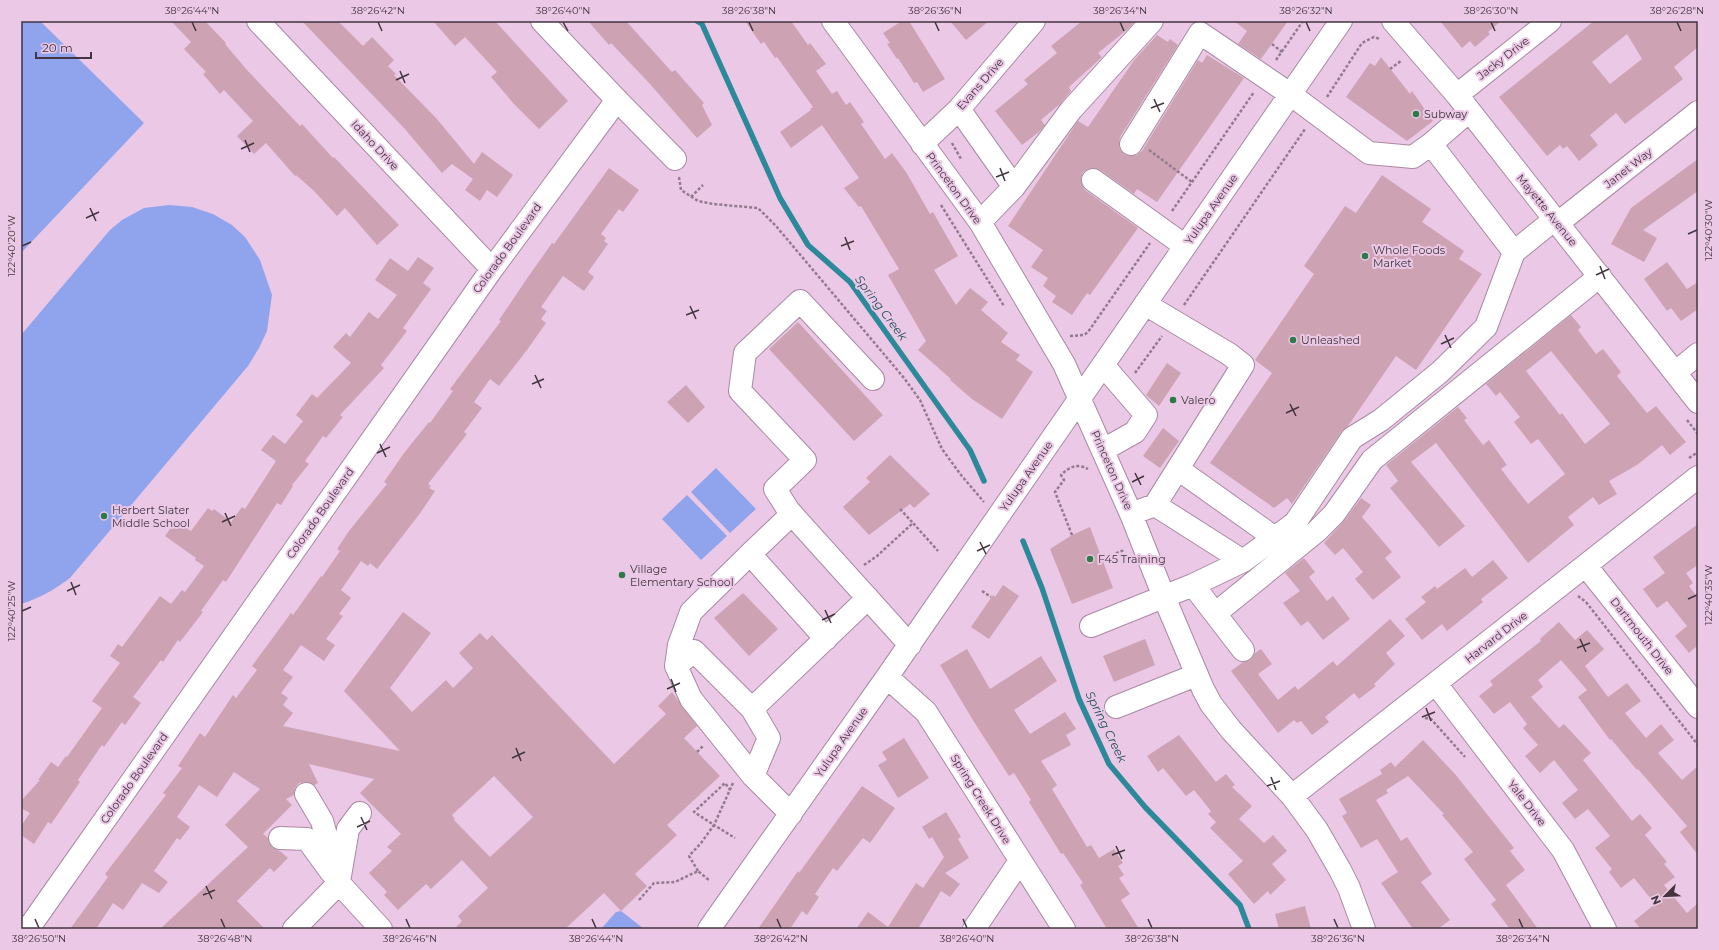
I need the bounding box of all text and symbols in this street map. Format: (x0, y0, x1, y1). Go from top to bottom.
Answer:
text: 38°26'44"N (165, 4, 219, 17)
text: 38°26'42"N (351, 4, 405, 17)
text: 38°26'40"N (536, 4, 590, 17)
text: 38°26'38"N (722, 4, 776, 17)
text: 38°26'36"N (908, 4, 962, 17)
text: 38°26'34"N (1093, 4, 1147, 17)
text: 38°26'32"N (1279, 4, 1333, 17)
text: 38°26'30"N (1464, 4, 1518, 17)
text: 38°26'28"N (1650, 4, 1704, 17)
street label: Jacky Drive (1473, 33, 1532, 83)
scale bar (36, 34, 91, 60)
text: 20 m (42, 40, 73, 55)
street label: Evans Drive (954, 55, 1006, 113)
place label: Subway (1424, 107, 1467, 121)
marker: Subway (1411, 109, 1421, 119)
street label: Idaho Drive (348, 117, 402, 173)
street label: Janet Way (1600, 145, 1655, 192)
street label: Princeton Drive (923, 149, 985, 227)
street label: Yulupa Avenue (1182, 171, 1241, 247)
street label: Mayette Avenue (1514, 171, 1581, 249)
text: 122°40'30"W (1702, 199, 1715, 261)
street label: Colorado Boulevard (470, 200, 544, 296)
text: 122°40'20"W (5, 215, 18, 277)
place label: Whole Foods Market (1373, 243, 1446, 270)
marker: Whole Foods Market (1360, 251, 1370, 261)
water label: Spring Creek (852, 272, 911, 344)
place label: Unleashed (1301, 333, 1360, 347)
marker: Unleashed (1288, 335, 1298, 345)
place label: Valero (1181, 393, 1215, 407)
marker: Valero (1168, 395, 1178, 405)
street label: Princeton Drive (1088, 428, 1136, 512)
street label: Yulupa Avenue (997, 438, 1056, 514)
street label: Colorado Boulevard (283, 465, 357, 561)
place label: Herbert Slater Middle School (112, 503, 190, 530)
marker: Herbert Slater Middle School (99, 511, 109, 521)
place label: F45 Training (1098, 552, 1166, 566)
marker: F45 Training (1085, 554, 1095, 564)
place label: Village Elementary School (630, 562, 734, 589)
text: 122°40'35"W (1702, 565, 1715, 625)
marker: Village Elementary School (617, 570, 627, 580)
text: 122°40'25"W (5, 581, 18, 641)
street label: Dartmouth Drive (1607, 595, 1677, 678)
street label: Harvard Drive (1462, 608, 1530, 666)
water label: Spring Creek (1083, 689, 1131, 766)
street label: Yulupa Avenue (812, 704, 871, 780)
street label: Colorado Boulevard (97, 730, 171, 826)
street label: Spring Creek Drive (948, 752, 1014, 847)
street label: Yale Drive (1505, 777, 1549, 829)
north arrow (1645, 876, 1685, 916)
text: N (1648, 893, 1664, 907)
text: 38°26'50"N (12, 932, 66, 945)
text: 38°26'48"N (198, 932, 252, 945)
text: 38°26'46"N (383, 932, 437, 945)
text: 38°26'44"N (569, 932, 623, 945)
text: 38°26'42"N (754, 932, 808, 945)
text: 38°26'40"N (940, 932, 994, 945)
text: 38°26'38"N (1125, 932, 1179, 945)
text: 38°26'36"N (1311, 932, 1365, 945)
text: 38°26'34"N (1496, 932, 1550, 945)

